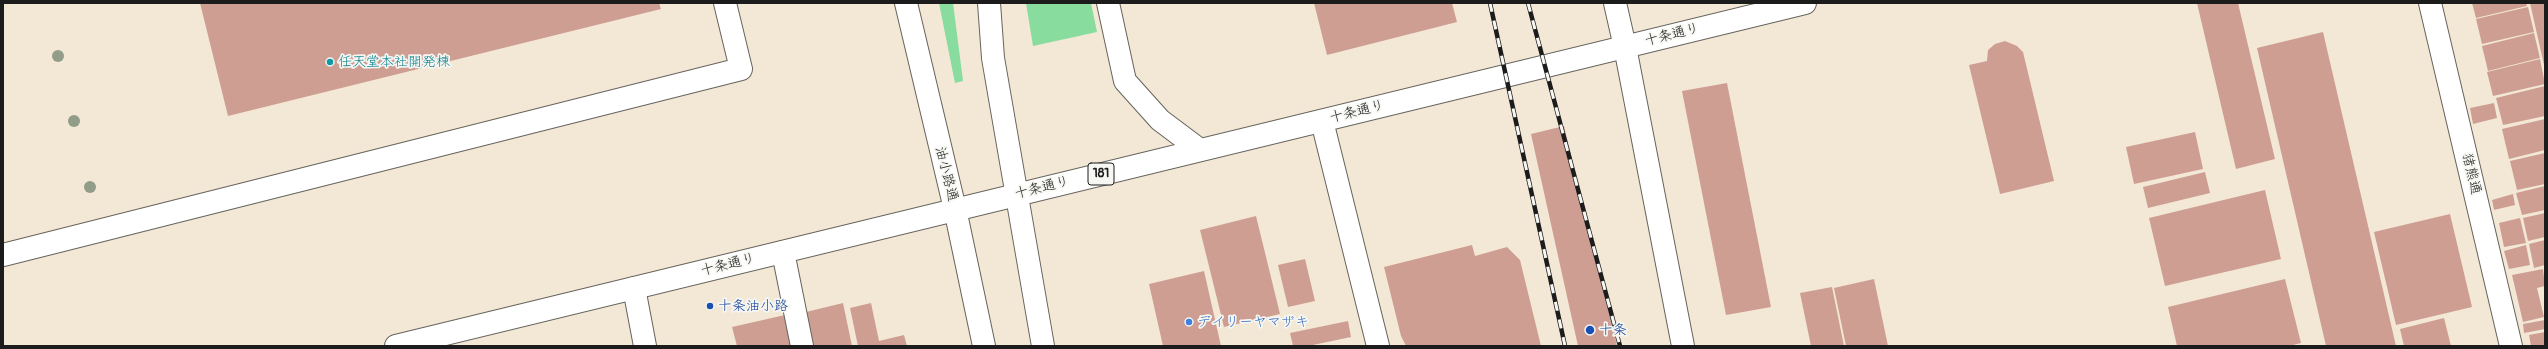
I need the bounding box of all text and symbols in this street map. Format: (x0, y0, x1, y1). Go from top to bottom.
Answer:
street label: 十条通り (1643, 20, 1701, 50)
place label: 任天堂本社開発棟 (338, 54, 450, 70)
marker: 任天堂本社開発棟 (325, 57, 335, 67)
street label: 十条通り (1328, 97, 1386, 127)
street label: 油小路通 (931, 145, 961, 203)
street label: 猪熊通 (2458, 152, 2484, 196)
road number: 181 (1088, 163, 1114, 185)
street label: 十条通り (1013, 173, 1071, 203)
street label: 十条通り (699, 250, 757, 280)
place label: 十条油小路 (718, 298, 788, 314)
marker: 十条油小路 (705, 301, 715, 311)
place label: デイリーヤマザキ (1197, 314, 1309, 330)
marker: デイリーヤマザキ (1184, 317, 1194, 327)
place label: 十条 (1599, 322, 1627, 338)
marker: 十条 (1584, 324, 1596, 336)

